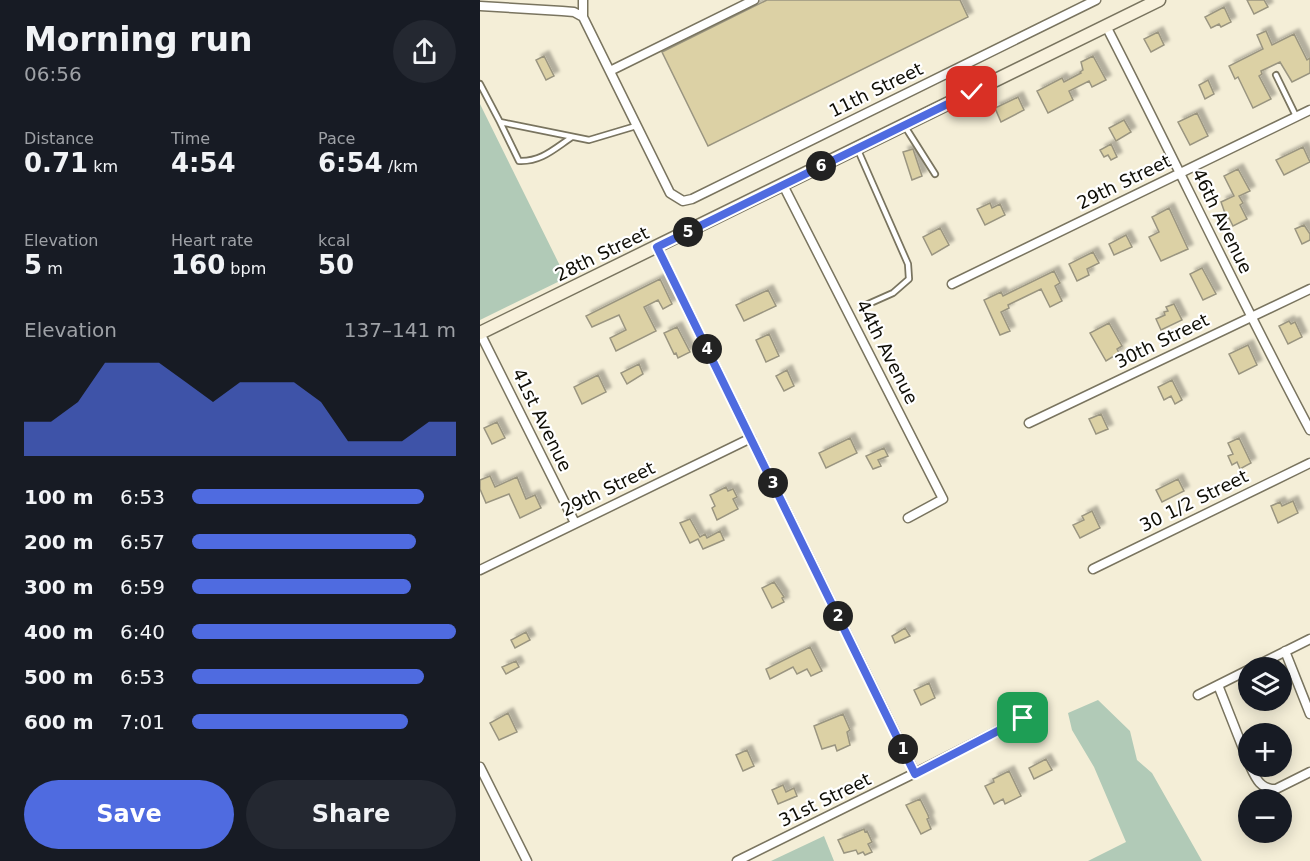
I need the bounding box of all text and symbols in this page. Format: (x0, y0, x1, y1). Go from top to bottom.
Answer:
text: Morning run (24, 20, 252, 59)
button: share (393, 20, 456, 83)
street label: 11th Street (825, 58, 926, 121)
text: 06:56 (24, 62, 82, 86)
pin (946, 66, 997, 117)
icon: check (955, 75, 988, 108)
text: Distance (24, 129, 94, 148)
text: Time (171, 129, 210, 148)
text: Pace (318, 129, 355, 148)
text: 0.71 (24, 148, 88, 178)
text: 4:54 (171, 148, 236, 178)
text: 6:54 (318, 148, 383, 178)
street label: 29th Street (1073, 150, 1174, 213)
pin: 6 (806, 151, 836, 181)
text: 6 (815, 156, 827, 175)
text: km (88, 157, 118, 176)
text: /km (383, 157, 418, 176)
street label: 46th Avenue (1188, 165, 1257, 277)
pin: 5 (673, 217, 703, 247)
street label: 28th Street (551, 222, 652, 285)
text: 5 (682, 222, 694, 241)
text: Elevation (24, 231, 98, 250)
text: Heart rate (171, 231, 253, 250)
text: kcal (318, 231, 350, 250)
text: 5 (24, 250, 42, 280)
text: 160 (171, 250, 225, 280)
text: 50 (318, 250, 354, 280)
text: m (42, 259, 63, 278)
text: bpm (225, 259, 266, 278)
street label: 44th Avenue (852, 296, 923, 407)
street label: 30th Street (1111, 309, 1212, 372)
text: Elevation (24, 318, 117, 342)
text: 137–141 m (344, 318, 456, 342)
pin: 4 (692, 334, 722, 364)
text: 4 (701, 339, 713, 358)
street label: 41st Avenue (508, 365, 576, 475)
street label: 29th Street (557, 457, 658, 520)
street label: 30 1/2 Street (1136, 465, 1251, 536)
pin: 3 (758, 468, 788, 498)
text: 3 (767, 473, 779, 492)
text: 100 m (24, 485, 94, 509)
text: 6:53 (120, 485, 165, 509)
text: 200 m (24, 530, 94, 554)
text: 6:57 (120, 530, 165, 554)
text: 300 m (24, 575, 94, 599)
text: 6:59 (120, 575, 165, 599)
pin: 2 (823, 601, 853, 631)
text: 2 (832, 606, 844, 625)
text: 400 m (24, 620, 94, 644)
text: 6:40 (120, 620, 165, 644)
map controls (1238, 657, 1292, 843)
button: layers (1238, 657, 1292, 711)
text: 500 m (24, 665, 94, 689)
text: 6:53 (120, 665, 165, 689)
pin (997, 692, 1048, 743)
icon: arrive (1006, 701, 1039, 734)
text: 600 m (24, 710, 94, 734)
text: 7:01 (120, 710, 165, 734)
button: + (1238, 723, 1292, 777)
pin: 1 (888, 734, 918, 764)
text: 1 (897, 739, 909, 758)
street label: 31st Street (775, 768, 874, 831)
button: Save (24, 780, 234, 849)
button: Share (246, 780, 456, 849)
button: − (1238, 789, 1292, 843)

